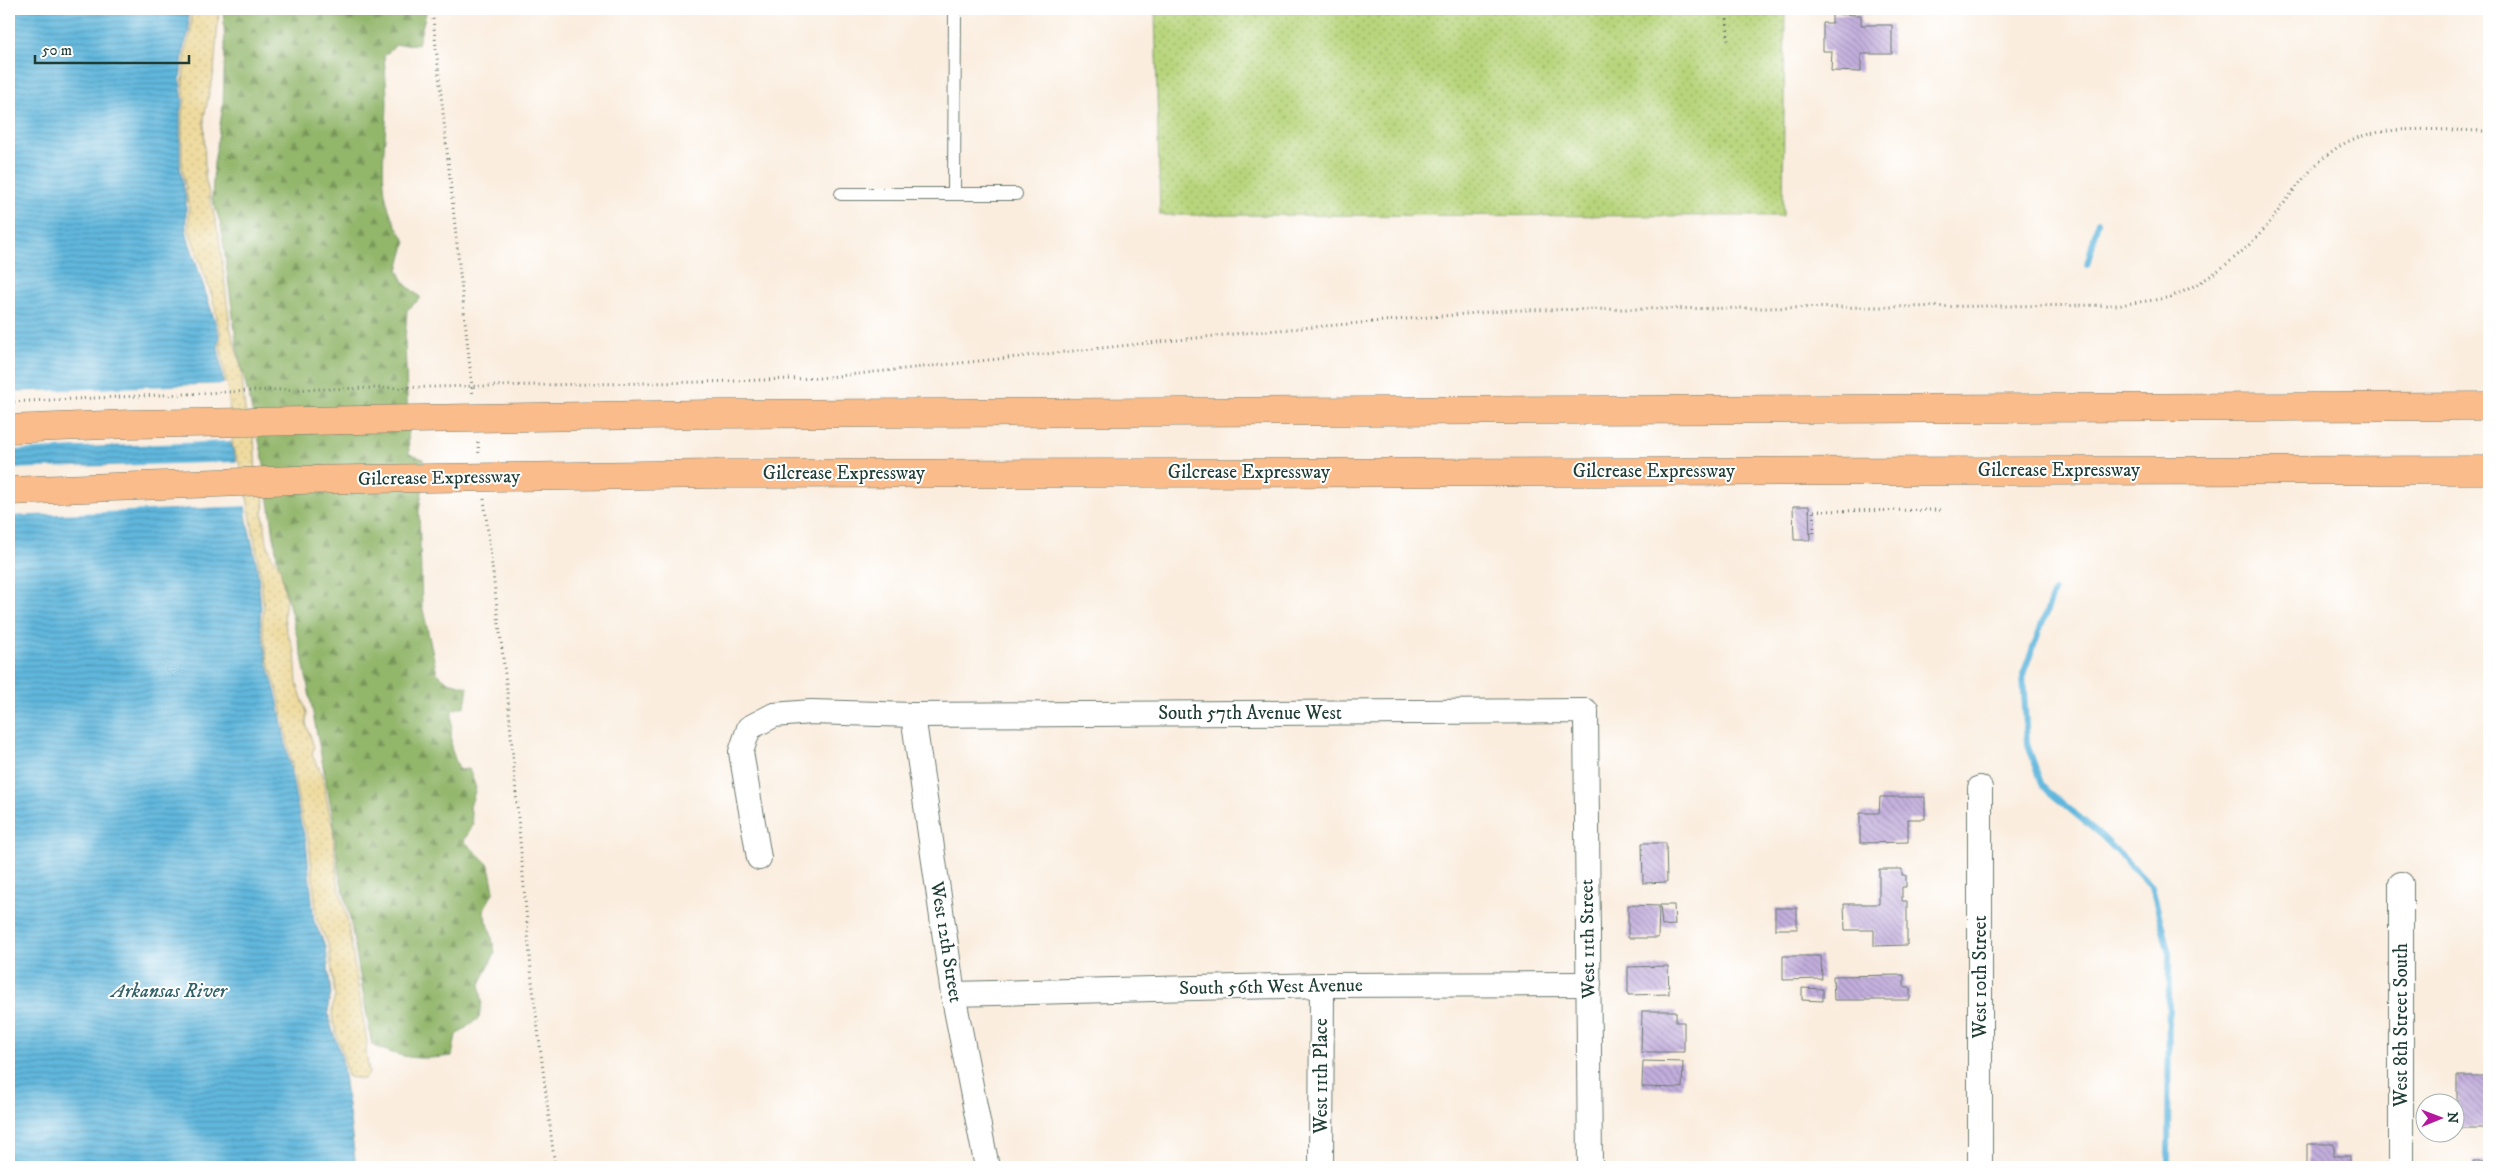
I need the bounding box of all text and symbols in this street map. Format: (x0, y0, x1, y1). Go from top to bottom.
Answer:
scale bar (35, 32, 189, 64)
text: 50 m (42, 41, 72, 60)
street label: Gilcrease Expressway (1978, 459, 2141, 482)
street label: Gilcrease Expressway (1573, 460, 1736, 483)
street label: Gilcrease Expressway (1168, 461, 1331, 484)
street label: Gilcrease Expressway (763, 462, 926, 485)
street label: Gilcrease Expressway (358, 465, 521, 491)
street label: South 57th Avenue West (1158, 702, 1342, 725)
street label: West 12th Street (925, 879, 967, 1004)
street label: West 11th Street (1575, 879, 1601, 1000)
street label: West 10th Street (1969, 915, 1992, 1040)
street label: West 8th Street South (2390, 943, 2413, 1108)
street label: South 56th West Avenue (1179, 974, 1363, 1000)
water label: Arkansas River (109, 979, 228, 1004)
street label: West 11th Place (1310, 1018, 1333, 1135)
north arrow (2416, 1094, 2466, 1144)
text: N (2443, 1112, 2461, 1124)

